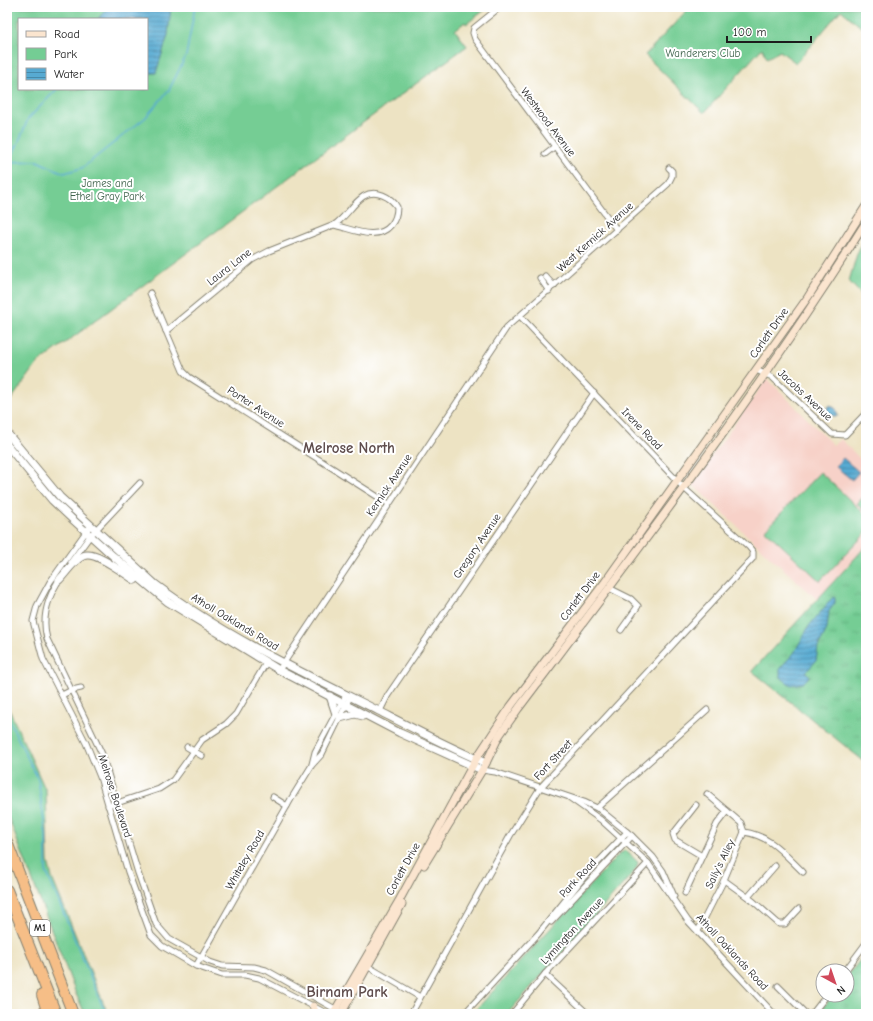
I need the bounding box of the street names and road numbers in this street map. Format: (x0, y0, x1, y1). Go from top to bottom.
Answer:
street label: Westwood Avenue (518, 85, 578, 159)
street label: West Kernick Avenue (554, 199, 636, 275)
street label: Laura Lane (204, 245, 254, 288)
street label: Corlett Drive (747, 305, 791, 361)
street label: Jacobs Avenue (775, 367, 835, 424)
street label: Porter Avenue (225, 384, 288, 431)
street label: Irene Road (619, 405, 665, 453)
street label: Kernick Avenue (363, 451, 415, 519)
street label: Gregory Avenue (450, 511, 504, 581)
street label: Corlett Drive (557, 568, 603, 623)
street label: Atholl Oaklands Road (189, 591, 281, 653)
street label: Fort Street (531, 737, 575, 783)
street label: Melrose Boulevard (95, 753, 135, 839)
street label: Whiteley Road (223, 828, 267, 892)
street label: Sally's Alley (702, 837, 738, 891)
street label: Corlett Drive (383, 840, 423, 898)
street label: Park Road (557, 856, 599, 900)
street label: Lymington Avenue (538, 895, 606, 967)
street label: Atholl Oaklands Road (693, 911, 771, 993)
road number: M1 (30, 920, 50, 936)

